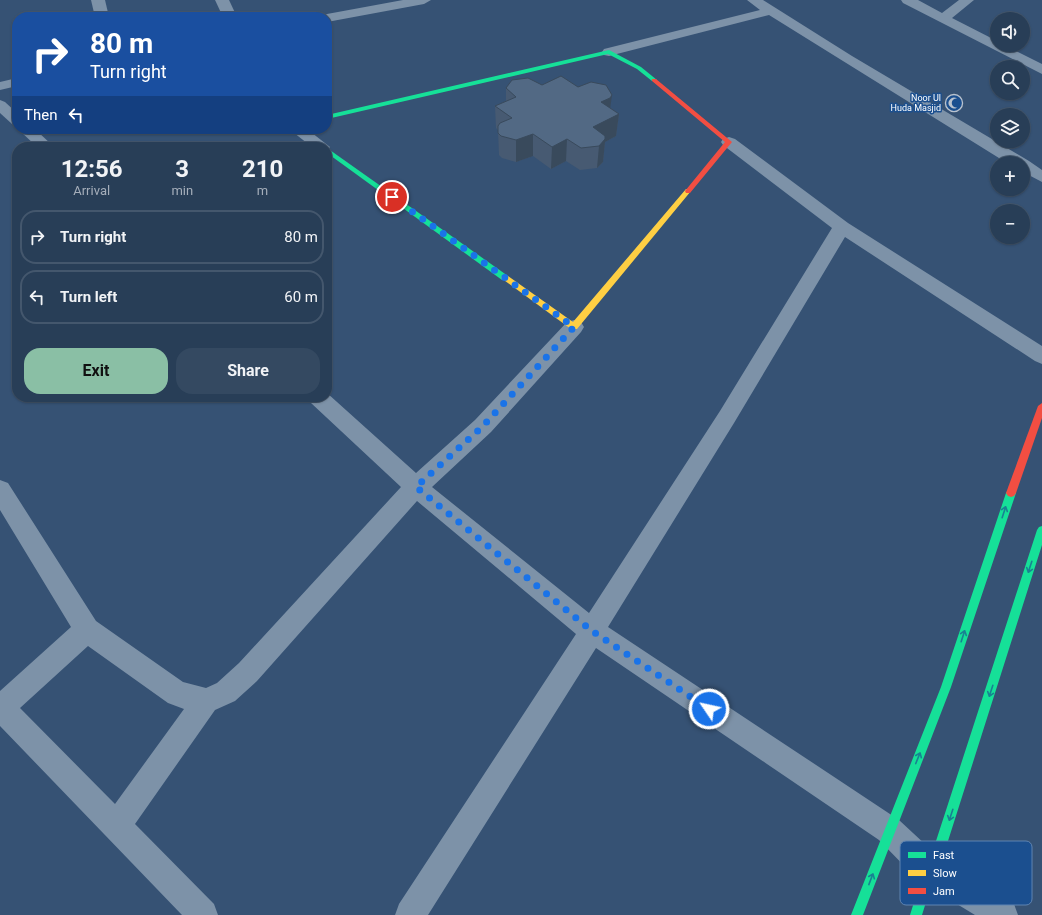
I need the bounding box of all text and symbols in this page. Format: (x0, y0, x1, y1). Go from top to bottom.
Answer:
map controls (990, 12, 1030, 244)
button: sound (990, 12, 1030, 52)
text: 80 m (90, 27, 153, 60)
icon: right (24, 28, 76, 80)
button: search (990, 60, 1030, 100)
text: Turn right (90, 61, 167, 82)
place label: Noor Ul Huda Masjid (891, 93, 941, 113)
mosque icon: Noor Ul Huda Masjid (944, 93, 964, 113)
icon: left (65, 104, 87, 126)
text: Then (24, 106, 57, 124)
button: layers (990, 108, 1030, 148)
text: 12:56 (61, 155, 123, 183)
text: 3 (175, 155, 189, 183)
text: 210 (242, 155, 283, 183)
button: + (990, 156, 1030, 196)
pin (375, 180, 409, 214)
text: Arrival (73, 183, 110, 198)
text: min (171, 183, 193, 198)
text: m (257, 183, 268, 198)
icon: arrive (381, 186, 403, 208)
button: − (990, 204, 1030, 244)
icon: right (26, 226, 48, 248)
text: Turn right (60, 228, 126, 246)
text: 80 m (284, 228, 318, 246)
icon: left (26, 286, 48, 308)
text: Turn left (60, 288, 117, 306)
text: 60 m (284, 288, 318, 306)
button: Exit (24, 348, 168, 394)
button: Share (176, 348, 320, 394)
one-way arrow (1001, 507, 1009, 519)
one-way arrow (1026, 561, 1033, 574)
one-way arrow (960, 629, 967, 642)
one-way arrow (986, 685, 994, 697)
position arrow (688, 688, 730, 730)
one-way arrow (915, 752, 923, 764)
one-way arrow (947, 808, 954, 821)
legend (900, 841, 1032, 905)
text: Fast (933, 849, 955, 862)
text: Slow (933, 867, 957, 880)
one-way arrow (867, 873, 875, 885)
text: Jam (933, 885, 955, 898)

